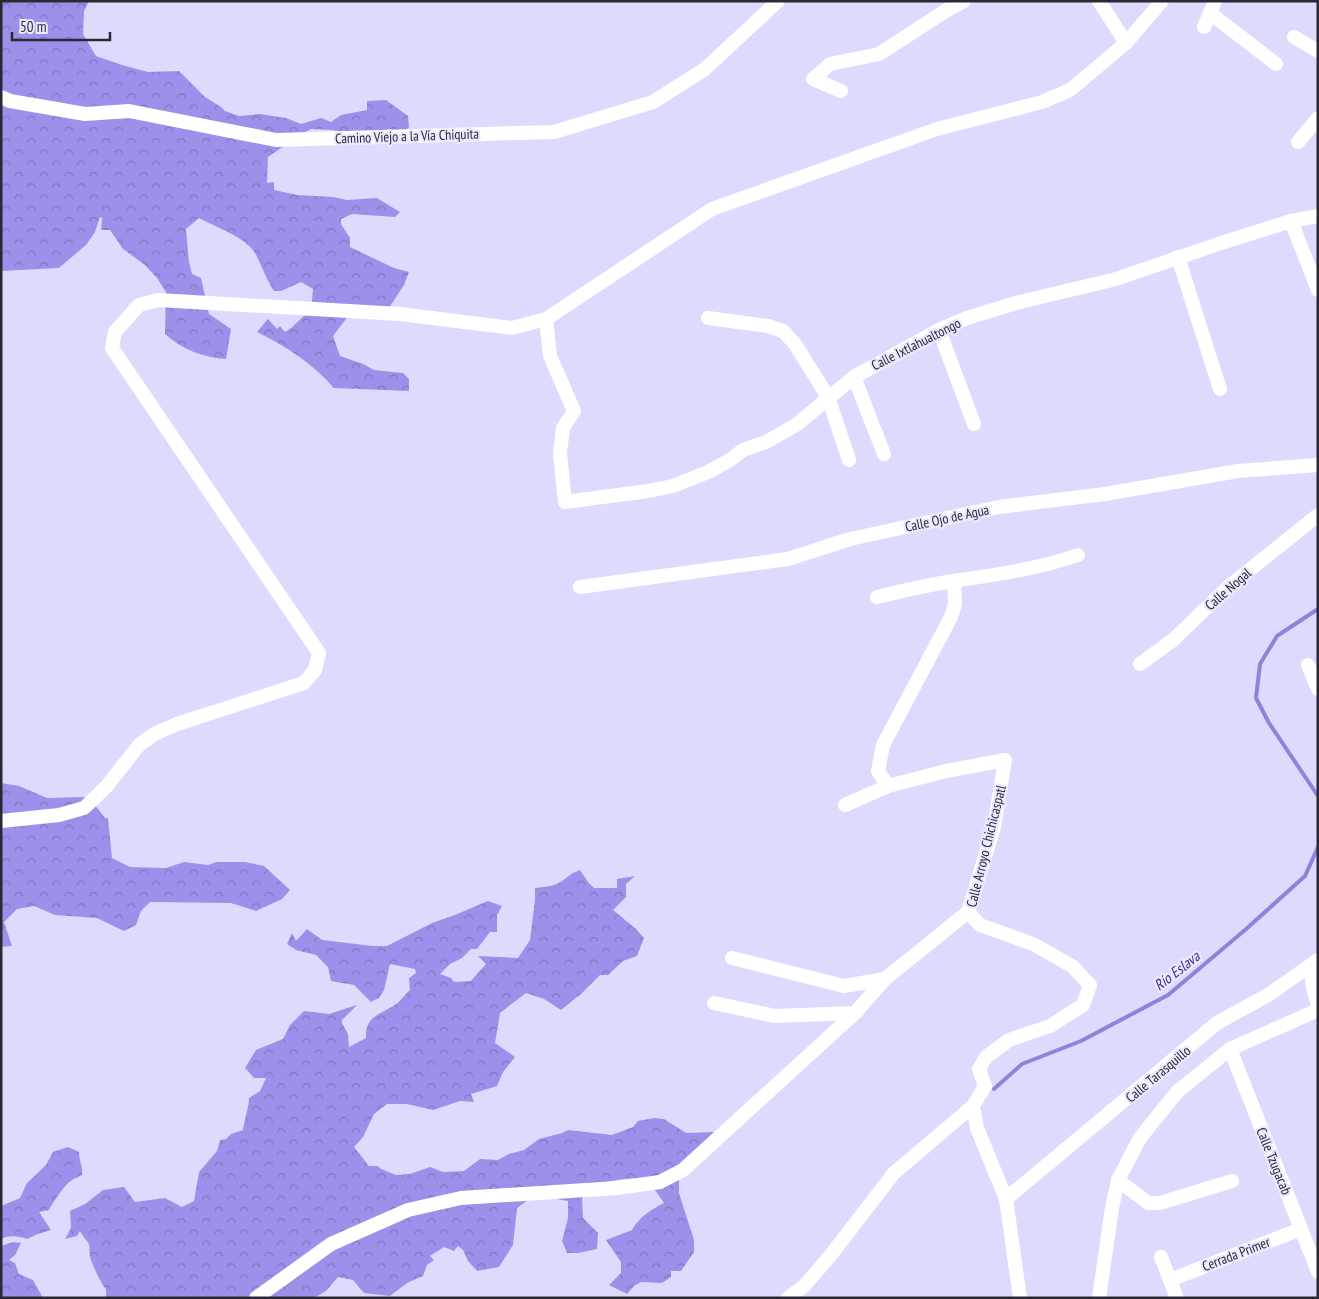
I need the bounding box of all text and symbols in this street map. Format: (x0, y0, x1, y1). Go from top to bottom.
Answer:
scale bar (12, 10, 110, 42)
text: 50 m (20, 17, 46, 36)
street label: Camino Viejo a la Vía Chiquita (335, 124, 479, 148)
street label: Calle Ixtlahualtongo (868, 314, 964, 374)
street label: Calle Ojo de Agua (903, 500, 991, 536)
street label: Calle Nogal (1201, 563, 1255, 614)
street label: Calle Arroyo Chichicaspatl (962, 782, 1010, 909)
water label: Río Eslava (1150, 946, 1204, 994)
street label: Calle Tarasquillo (1122, 1042, 1194, 1106)
street label: Calle Tzugacab (1252, 1125, 1296, 1197)
street label: Cerrada Primer (1200, 1233, 1273, 1275)

